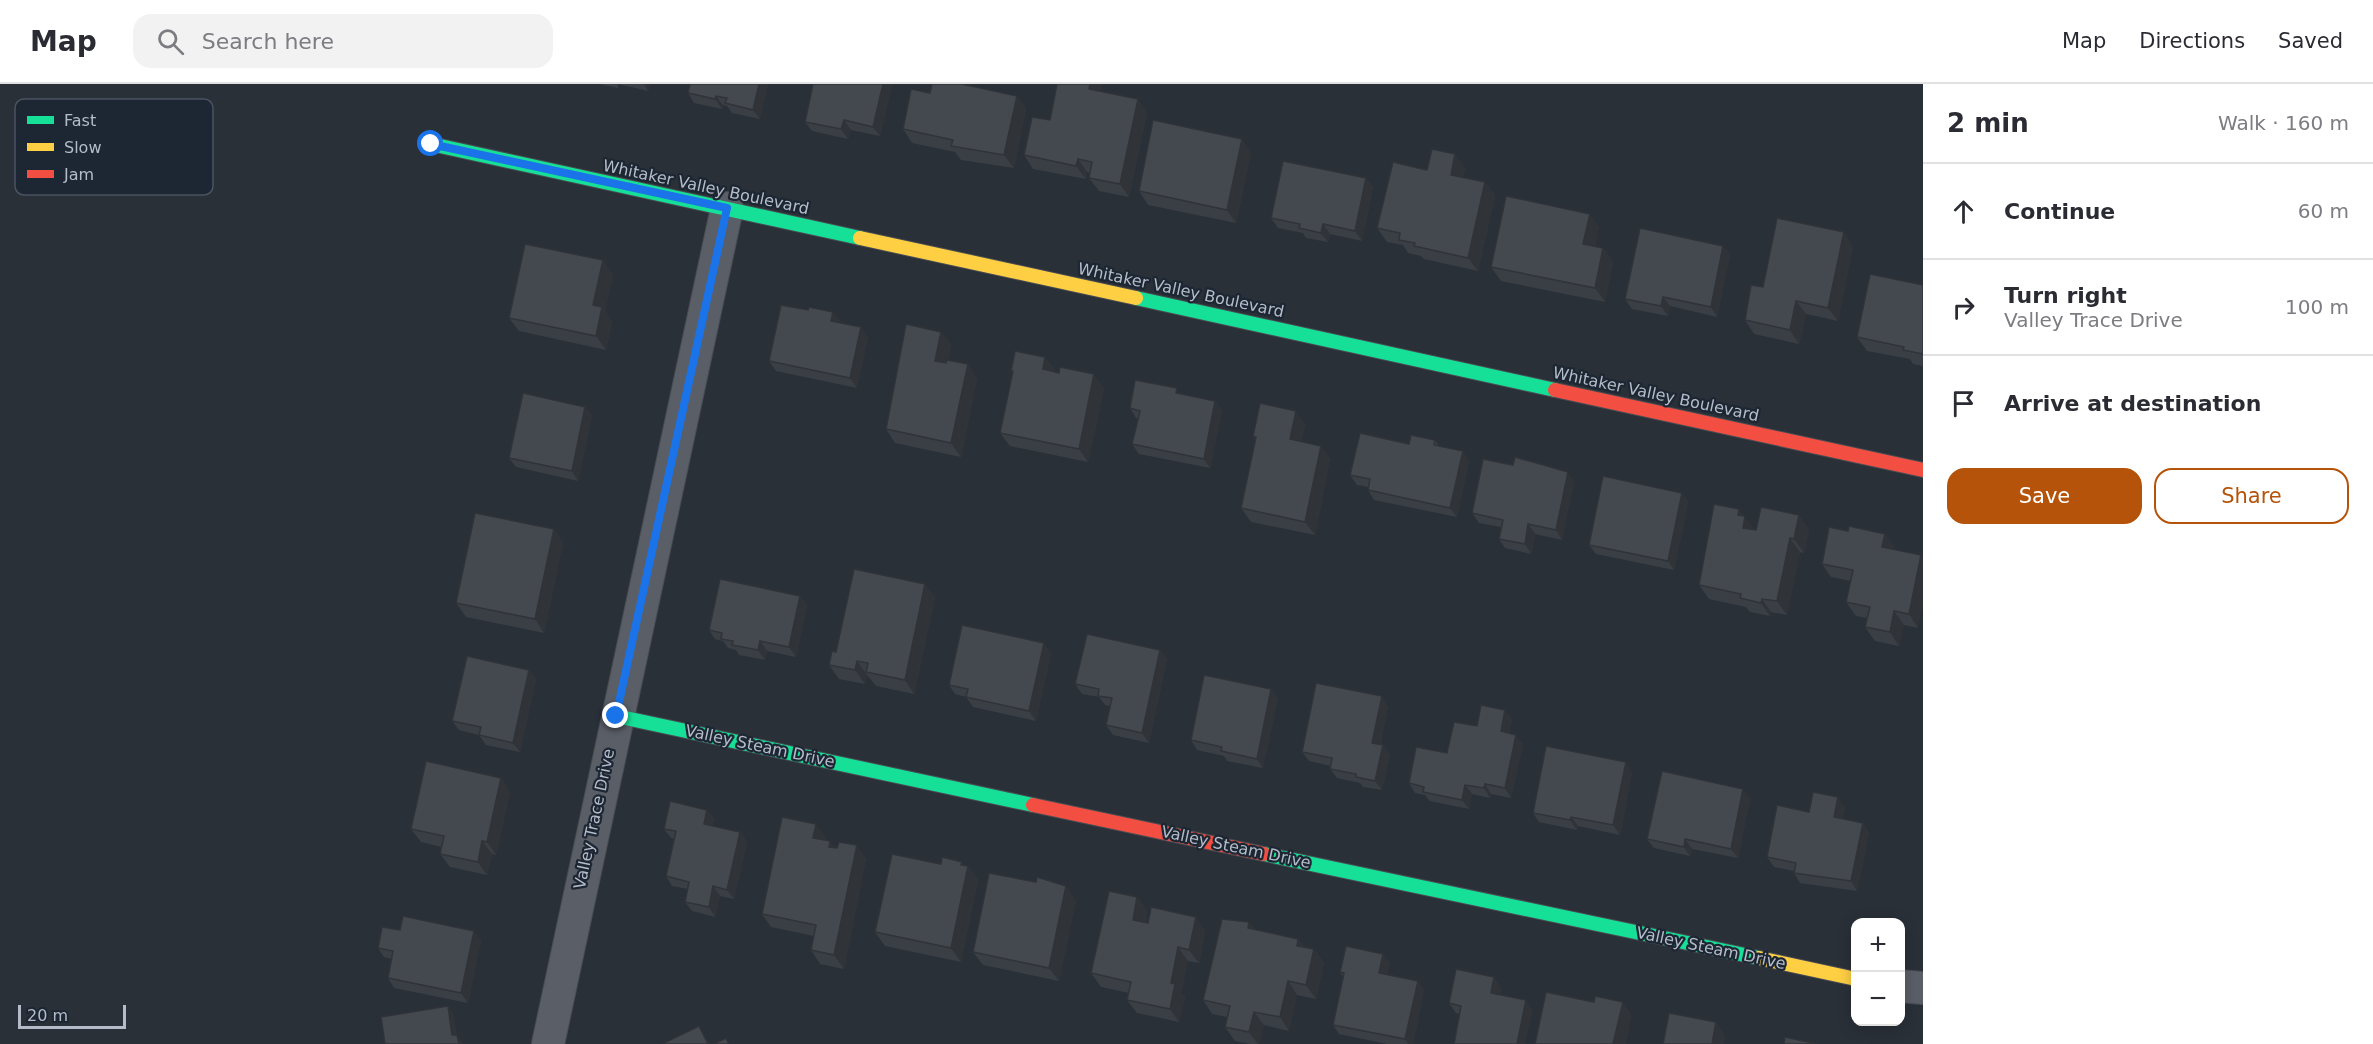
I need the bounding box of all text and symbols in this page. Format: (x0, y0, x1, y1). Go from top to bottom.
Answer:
search box (133, 14, 553, 68)
text: Map (30, 25, 97, 58)
icon: search (154, 25, 187, 58)
text: Search here (202, 29, 334, 54)
text: Map (2062, 29, 2106, 53)
text: Directions (2139, 29, 2245, 53)
text: Saved (2278, 29, 2343, 53)
legend (15, 99, 213, 195)
text: 2 min (1947, 108, 2029, 138)
text: Fast (64, 111, 96, 130)
text: Walk · 160 m (2218, 111, 2349, 135)
route start (417, 130, 443, 156)
text: Slow (64, 138, 101, 157)
street label: Whitaker Valley Boulevard (601, 156, 811, 218)
text: Jam (63, 165, 94, 184)
icon: ahead (1947, 195, 1980, 228)
text: Continue (2004, 199, 2115, 224)
text: 60 m (2298, 199, 2349, 223)
street label: Whitaker Valley Boulevard (1076, 259, 1286, 321)
text: Turn right (2004, 283, 2127, 308)
icon: right (1947, 291, 1980, 324)
text: 100 m (2285, 295, 2349, 319)
text: Valley Trace Drive (2004, 308, 2183, 332)
street label: Whitaker Valley Boulevard (1551, 363, 1761, 425)
icon: arrive (1947, 387, 1980, 420)
text: Arrive at destination (2004, 391, 2261, 416)
button: Save (1947, 468, 2142, 524)
button: Share (2154, 468, 2349, 524)
route end (602, 702, 628, 728)
street label: Valley Steam Drive (684, 721, 836, 771)
street label: Valley Trace Drive (570, 747, 618, 891)
street label: Valley Steam Drive (1160, 822, 1312, 872)
map controls (1851, 918, 1905, 1026)
button: + (1851, 918, 1905, 972)
street label: Valley Steam Drive (1635, 923, 1787, 973)
button: − (1851, 972, 1905, 1026)
scale bar (18, 1002, 126, 1030)
text: 20 m (27, 1006, 68, 1025)

